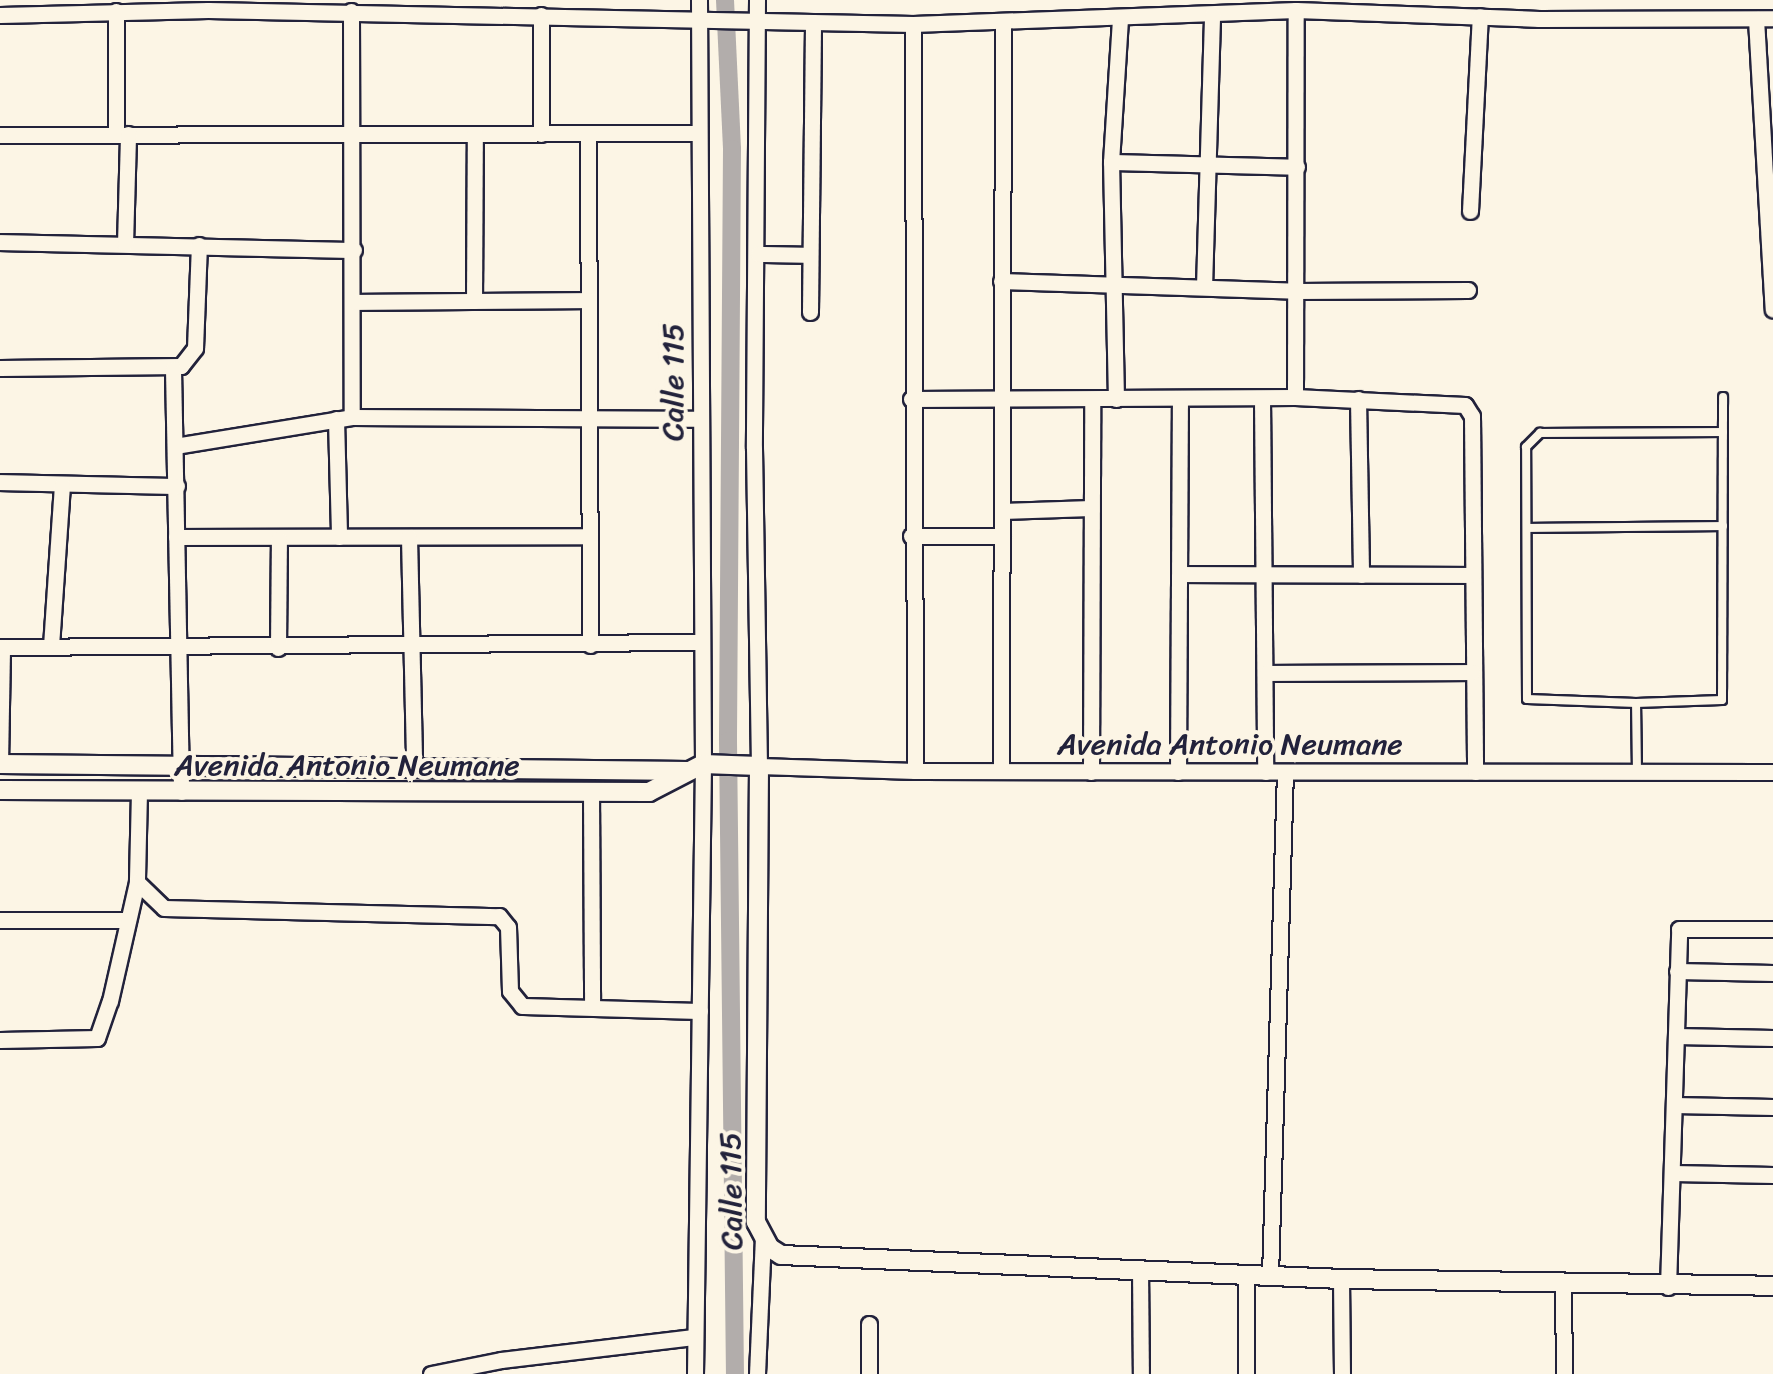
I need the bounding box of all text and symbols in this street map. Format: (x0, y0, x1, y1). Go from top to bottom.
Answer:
street label: Calle 115 (655, 323, 691, 441)
street label: Avenida Antonio Neumane (1057, 726, 1403, 762)
street label: Avenida Antonio Neumane (174, 747, 520, 783)
street label: Calle 115 (712, 1132, 750, 1250)

